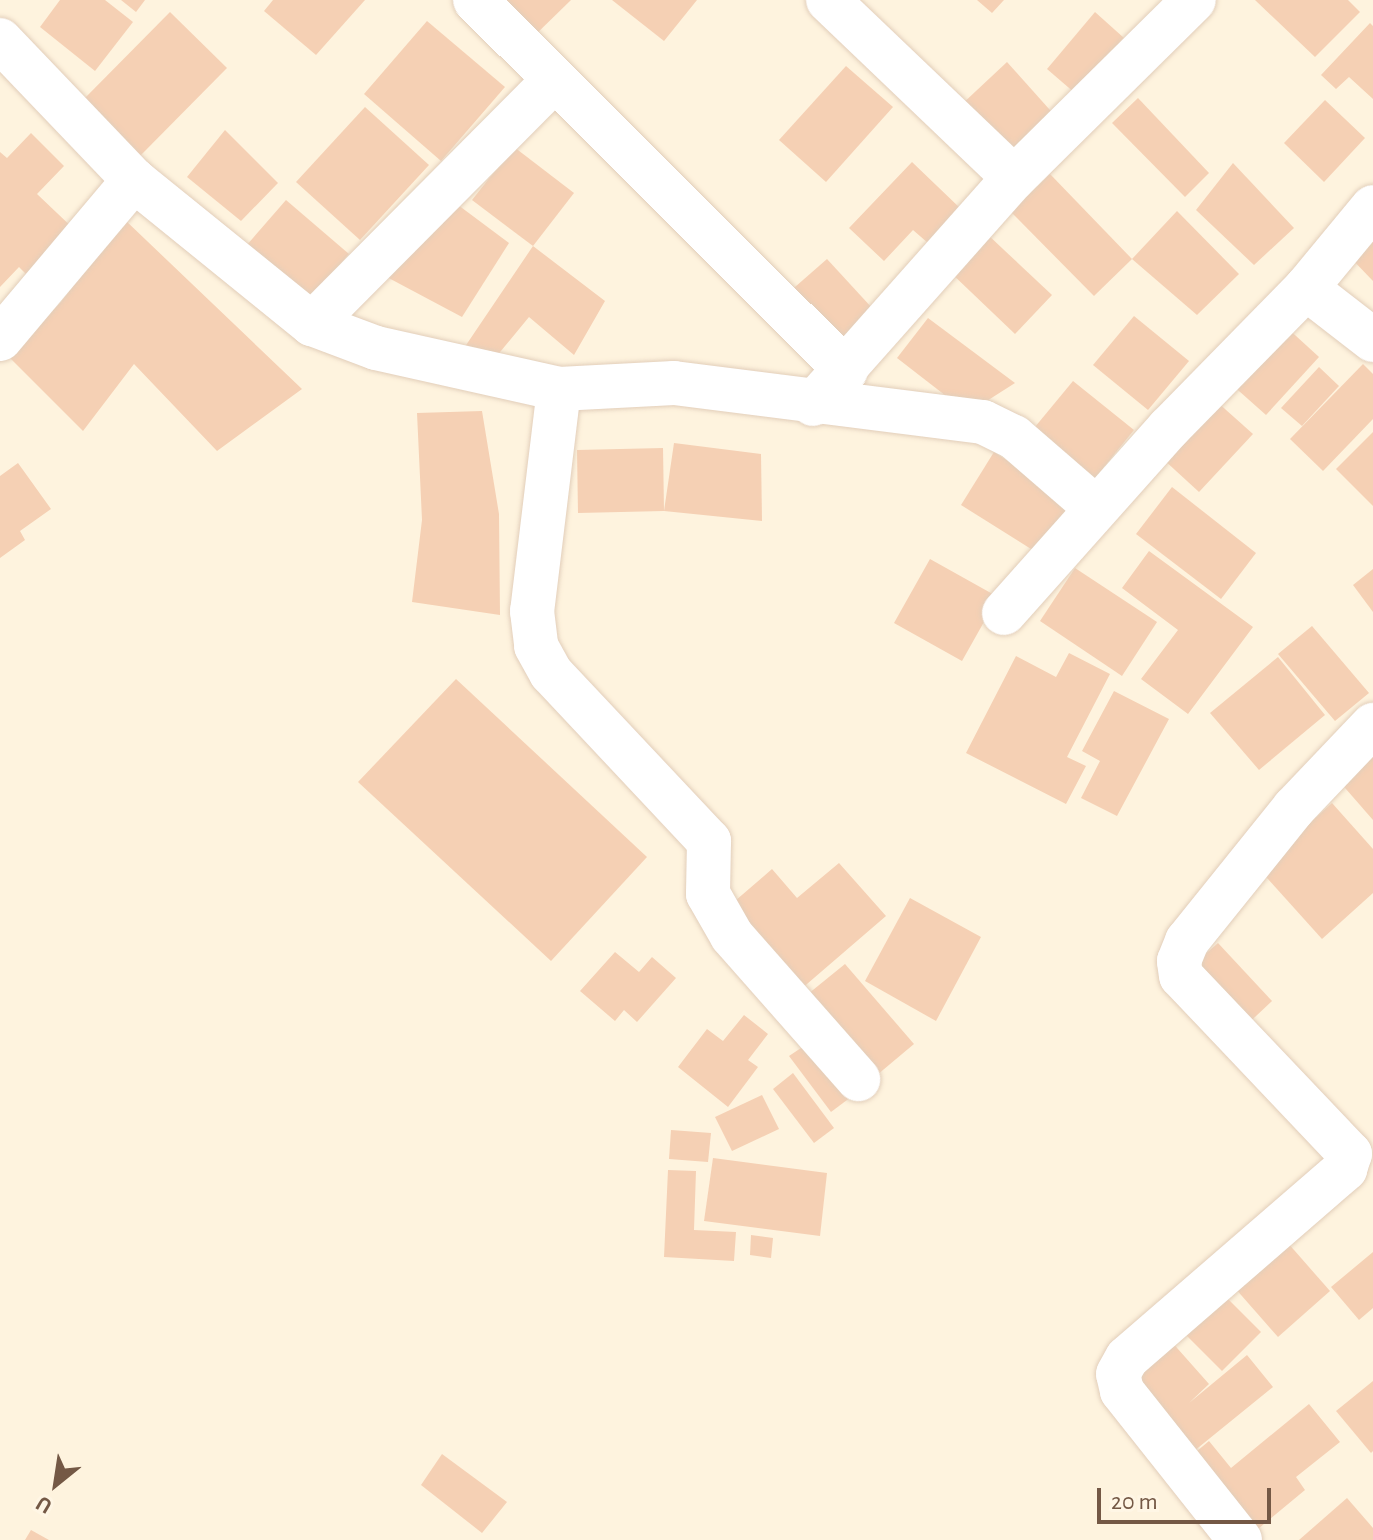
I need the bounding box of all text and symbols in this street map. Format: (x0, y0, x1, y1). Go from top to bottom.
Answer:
north arrow (16, 1444, 96, 1524)
scale bar (1101, 1472, 1275, 1522)
text: 20 m (1111, 1490, 1158, 1514)
text: U (32, 1492, 56, 1518)

